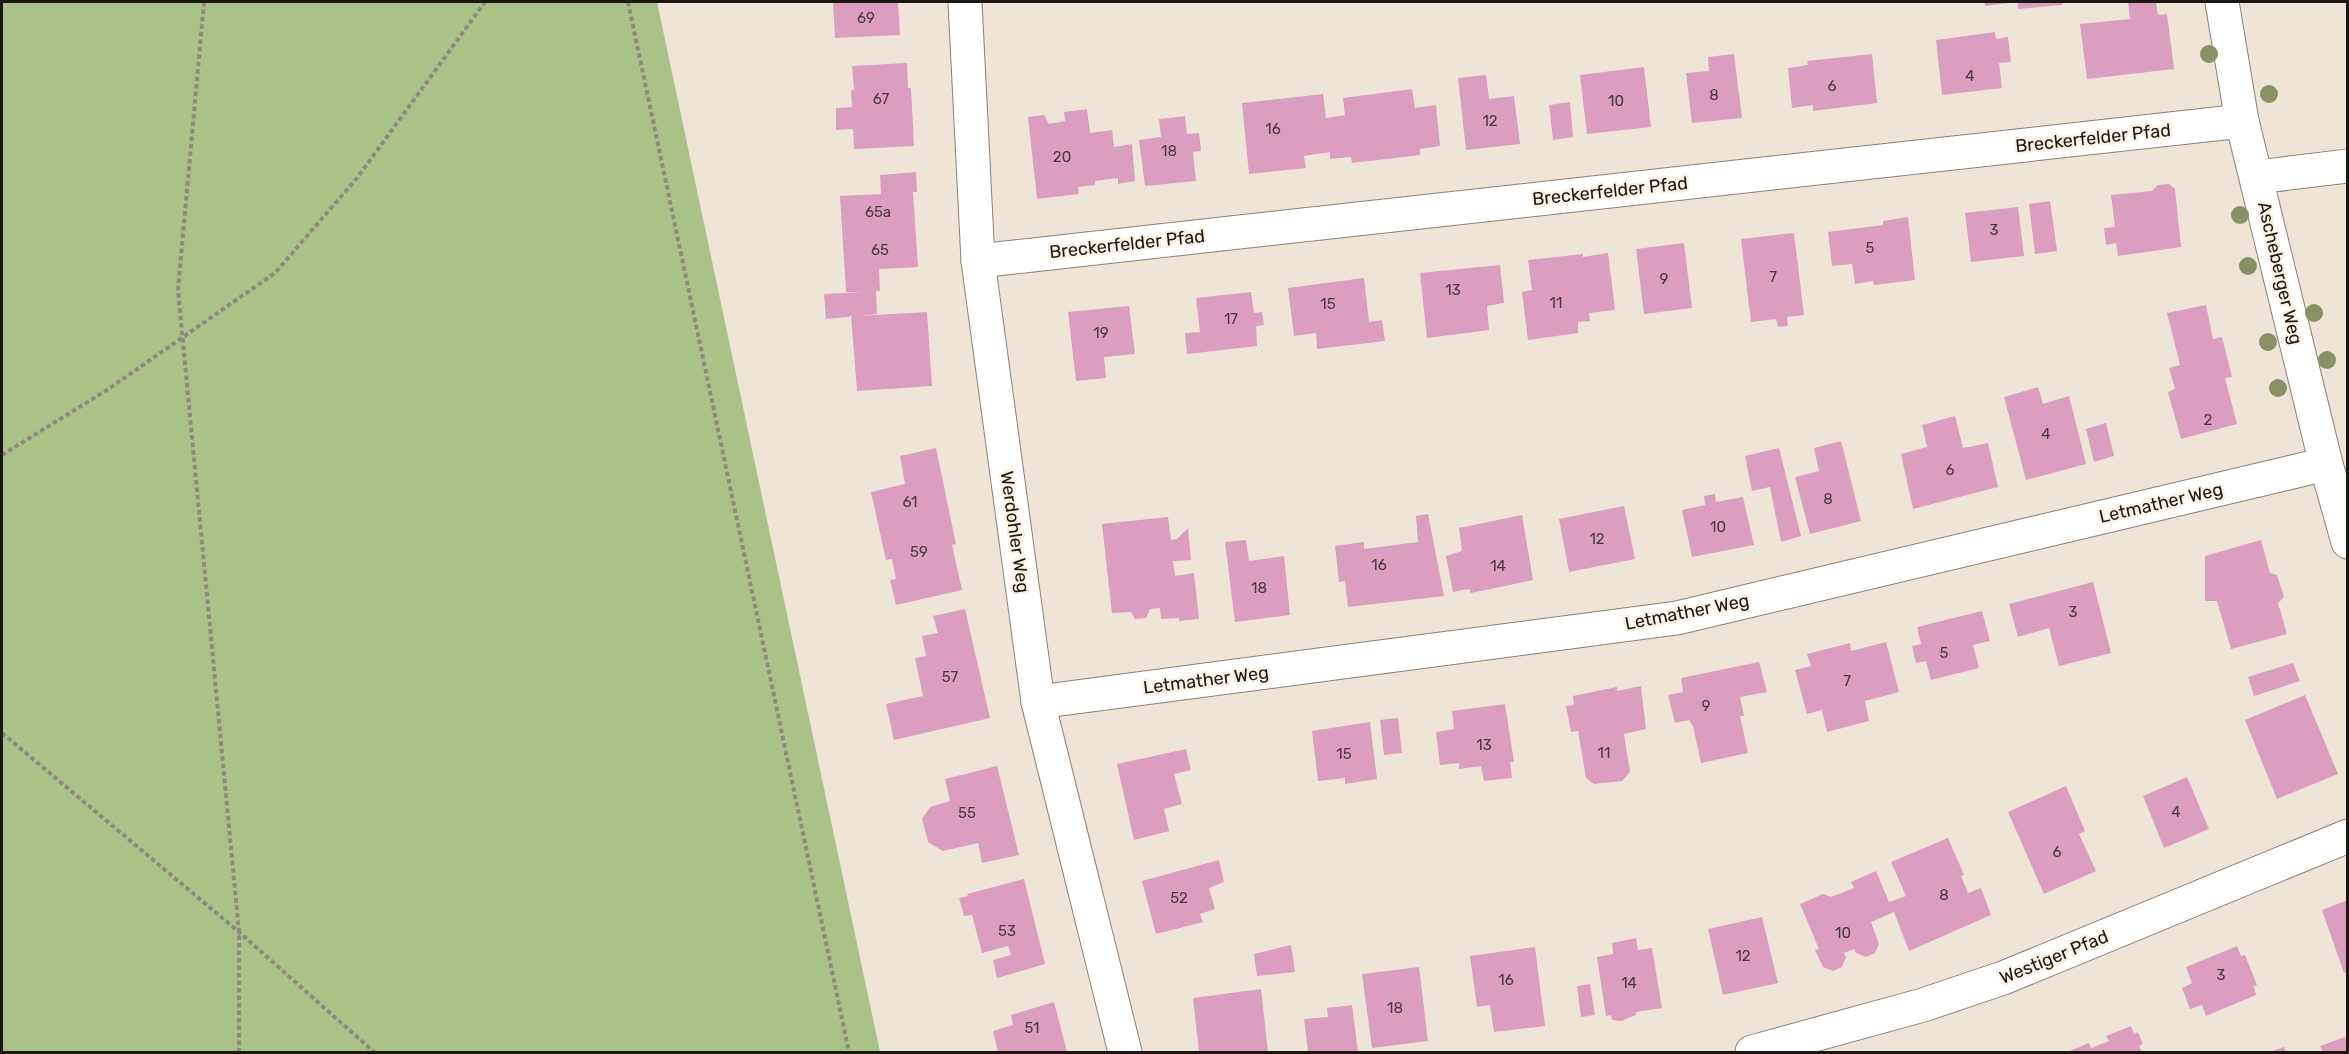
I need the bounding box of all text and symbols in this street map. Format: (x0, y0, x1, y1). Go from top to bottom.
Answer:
house number: 69 (857, 9, 875, 27)
house number: 4 (1965, 67, 1975, 85)
house number: 6 (1827, 77, 1837, 95)
house number: 8 (1709, 86, 1719, 104)
house number: 67 (873, 90, 889, 108)
house number: 10 (1608, 92, 1624, 110)
house number: 12 (1482, 112, 1498, 130)
street label: Breckerfelder Pfad (2014, 119, 2172, 157)
house number: 16 (1265, 120, 1281, 138)
house number: 18 (1161, 142, 1177, 160)
house number: 20 (1053, 148, 1071, 166)
street label: Breckerfelder Pfad (1531, 172, 1689, 210)
street label: Ascheberger Weg (2253, 199, 2307, 347)
house number: 65a (865, 203, 891, 221)
house number: 3 (1989, 221, 1999, 239)
street label: Breckerfelder Pfad (1048, 225, 1206, 263)
house number: 5 (1866, 239, 1875, 257)
house number: 65 (871, 241, 889, 259)
house number: 7 (1769, 268, 1777, 286)
house number: 9 (1660, 270, 1669, 288)
house number: 13 (1445, 281, 1461, 299)
house number: 11 (1550, 294, 1562, 312)
house number: 15 (1320, 295, 1336, 313)
house number: 17 (1224, 310, 1238, 328)
house number: 19 (1093, 324, 1109, 342)
house number: 2 (2204, 411, 2213, 429)
house number: 4 (2041, 425, 2051, 443)
house number: 6 (1945, 461, 1955, 479)
street label: Werdohler Weg (996, 470, 1034, 594)
street label: Letmather Weg (2097, 478, 2225, 528)
house number: 8 (1823, 490, 1833, 508)
house number: 61 (902, 493, 918, 511)
house number: 10 (1710, 518, 1726, 536)
house number: 12 (1589, 530, 1605, 548)
house number: 59 (910, 543, 928, 561)
house number: 16 (1371, 556, 1387, 574)
house number: 14 (1490, 557, 1506, 575)
house number: 18 (1251, 579, 1267, 597)
street label: Letmather Weg (1623, 589, 1751, 635)
house number: 3 (2068, 603, 2078, 621)
house number: 5 (1940, 644, 1949, 662)
street label: Letmather Weg (1142, 661, 1270, 699)
house number: 57 (942, 668, 959, 686)
house number: 7 (1843, 672, 1851, 690)
house number: 9 (1702, 697, 1711, 715)
house number: 13 (1476, 736, 1492, 754)
house number: 11 (1598, 744, 1610, 762)
house number: 15 (1336, 745, 1352, 763)
house number: 4 (2171, 803, 2181, 821)
house number: 55 (958, 804, 976, 822)
house number: 6 (2052, 843, 2062, 861)
house number: 8 (1939, 886, 1949, 904)
house number: 52 (1170, 889, 1188, 907)
house number: 53 (998, 922, 1016, 940)
house number: 10 (1835, 924, 1851, 942)
street label: Westiger Pfad (1996, 925, 2112, 989)
house number: 12 (1735, 947, 1751, 965)
house number: 3 (2216, 966, 2226, 984)
house number: 16 (1498, 971, 1514, 989)
house number: 14 (1621, 974, 1637, 992)
house number: 18 (1387, 999, 1403, 1017)
house number: 51 (1024, 1019, 1040, 1037)

